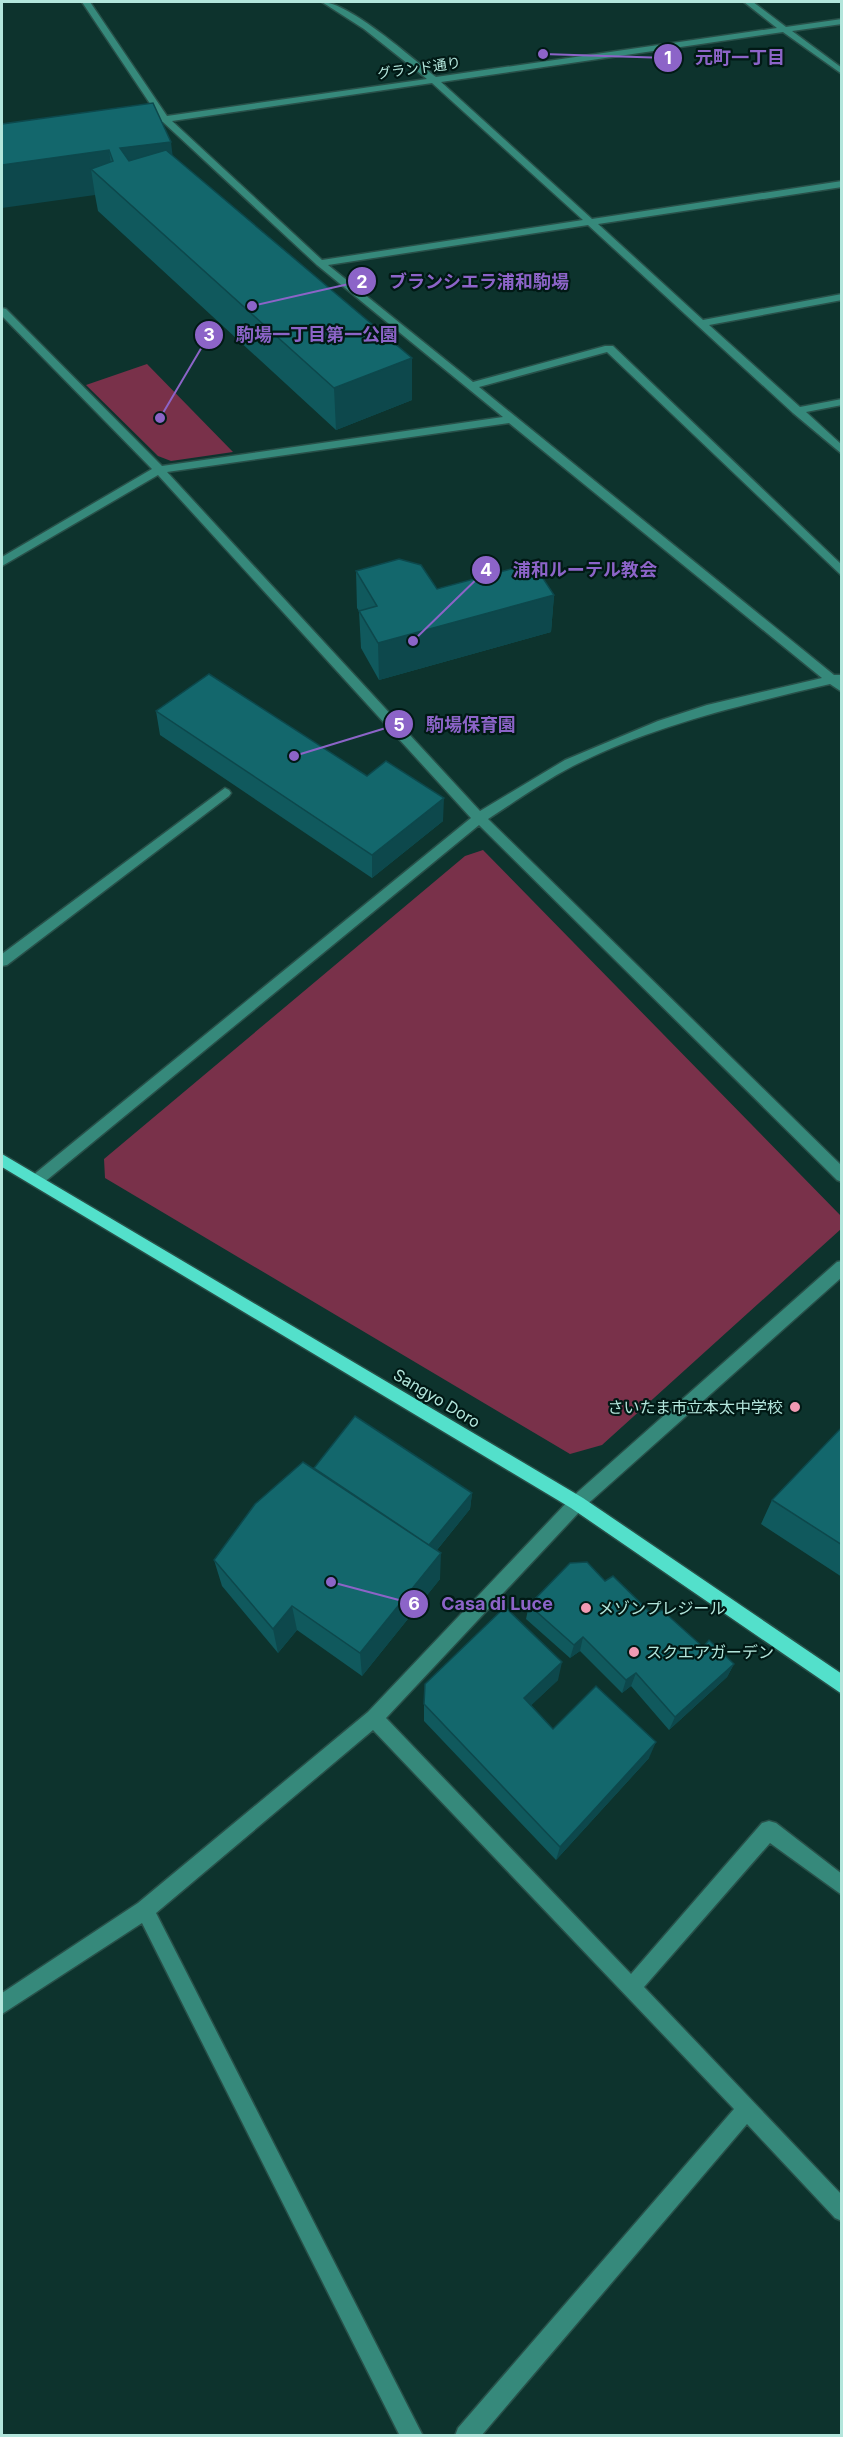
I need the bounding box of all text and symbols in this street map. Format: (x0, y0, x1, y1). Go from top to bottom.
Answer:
callout: 元町一丁目 (653, 40, 797, 76)
text: 1 (664, 47, 672, 68)
text: 元町一丁目 (695, 47, 785, 68)
street label: グランド通り (376, 53, 462, 82)
callout: ブランシエラ浦和駒場 (347, 263, 581, 299)
text: 2 (356, 271, 368, 292)
text: ブランシエラ浦和駒場 (389, 271, 569, 292)
callout: 駒場一丁目第一公園 (194, 317, 410, 353)
text: 3 (203, 324, 215, 345)
text: 駒場一丁目第一公園 (236, 324, 398, 345)
callout: 浦和ルーテル教会 (471, 552, 669, 588)
text: 4 (480, 559, 492, 580)
text: 浦和ルーテル教会 (513, 559, 657, 580)
callout: 駒場保育園 (384, 706, 528, 742)
text: 5 (393, 714, 405, 735)
text: 駒場保育園 (426, 714, 516, 735)
street label: Sangyo Doro (390, 1364, 484, 1432)
place label: さいたま市立本太中学校 (607, 1397, 783, 1417)
marker: さいたま市立本太中学校 (788, 1400, 802, 1414)
callout: Casa di Luce (399, 1586, 564, 1622)
text: 6 (408, 1593, 420, 1614)
text: Casa di Luce (441, 1593, 553, 1614)
place label: メゾンプレジール (598, 1598, 726, 1618)
marker: メゾンプレジール (579, 1601, 593, 1615)
place label: スクエアガーデン (646, 1642, 774, 1662)
marker: スクエアガーデン (627, 1645, 641, 1659)

